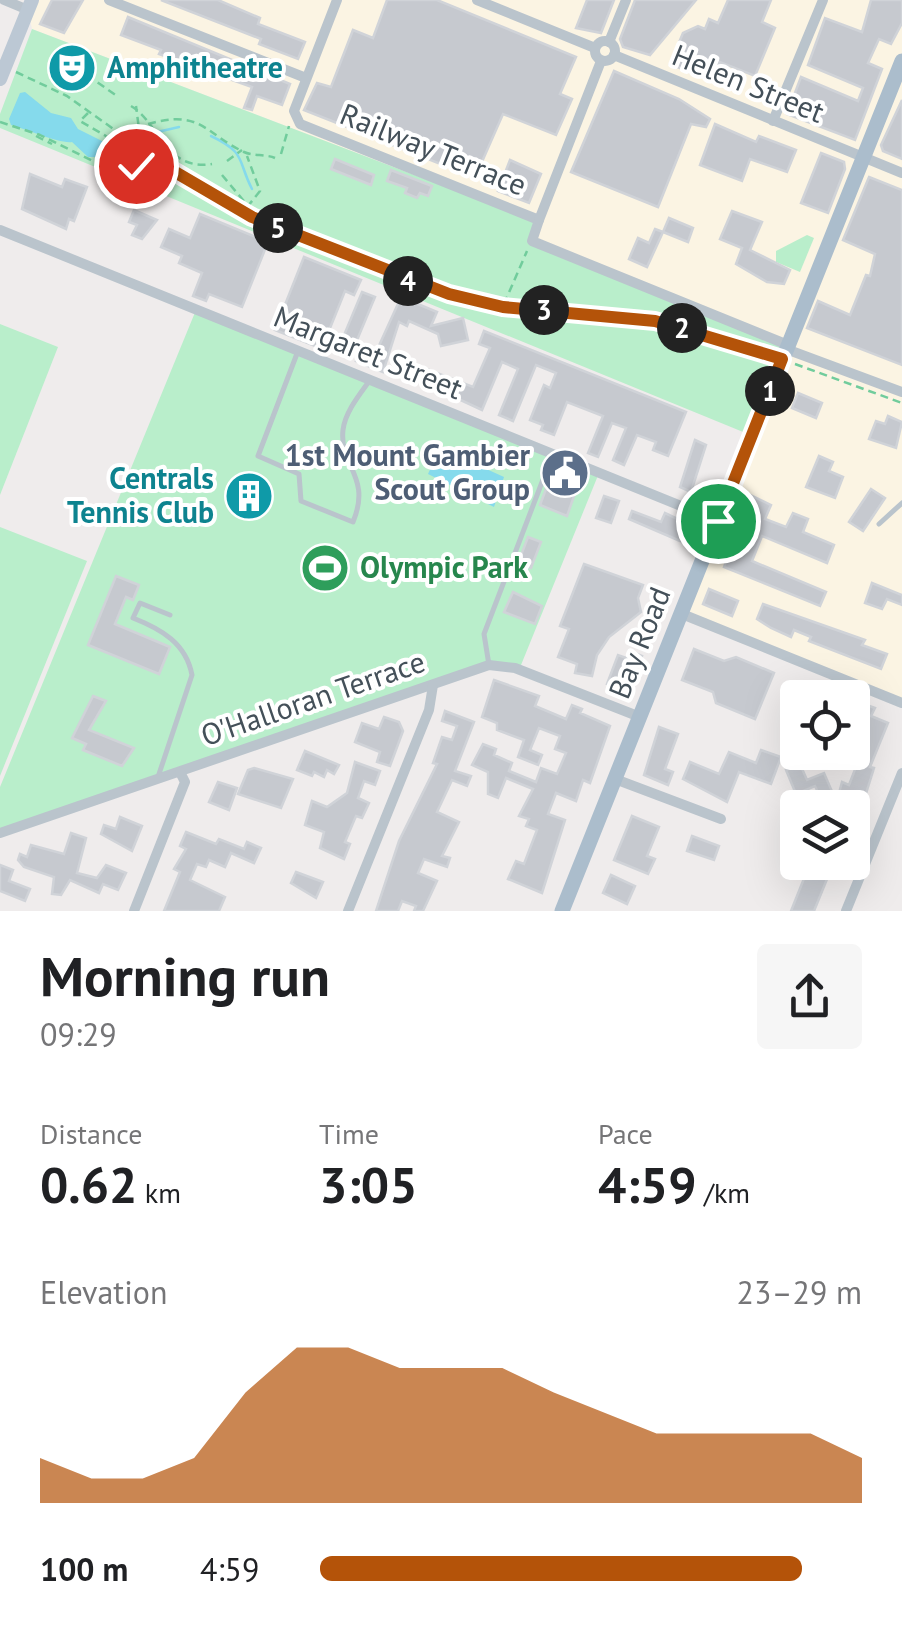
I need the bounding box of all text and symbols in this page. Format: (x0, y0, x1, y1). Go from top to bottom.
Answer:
street label: Helen Street (667, 34, 830, 131)
theatre icon: Amphitheatre (46, 42, 98, 94)
place label: Amphitheatre (107, 47, 283, 86)
street label: Railway Terrace (335, 94, 532, 204)
pin (94, 124, 179, 209)
icon: check (109, 139, 164, 194)
pin: 5 (253, 203, 303, 253)
text: 5 (270, 209, 286, 246)
pin: 4 (383, 256, 433, 306)
text: 4 (400, 262, 416, 299)
pin: 3 (519, 285, 569, 335)
text: 3 (536, 291, 552, 328)
street label: Margaret Street (269, 296, 469, 407)
pin: 2 (657, 303, 707, 353)
text: 2 (674, 309, 690, 346)
pin: 1 (745, 366, 795, 416)
text: 1 (762, 372, 778, 409)
place label: 1st Mount Gambier Scout Group (285, 435, 530, 508)
public building icon: 1st Mount Gambier Scout Group (539, 447, 591, 499)
place label: Centrals Tennis Club (67, 458, 214, 531)
building icon: Centrals Tennis Club (223, 470, 275, 522)
pin (676, 479, 761, 564)
icon: arrive (691, 494, 746, 549)
sports icon: Olympic Park (299, 542, 351, 594)
place label: Olympic Park (360, 547, 528, 586)
street label: Bay Road (599, 581, 679, 704)
street label: O'Halloran Terrace (195, 641, 430, 754)
map controls (780, 680, 870, 880)
button: locate (780, 680, 870, 770)
button: layers (780, 790, 870, 880)
text: Morning run (40, 940, 330, 1011)
button: share (757, 944, 862, 1049)
text: 09:29 (40, 1013, 117, 1055)
text: Distance (40, 1115, 143, 1152)
text: Time (319, 1115, 379, 1152)
text: Pace (598, 1115, 653, 1152)
text: 0.62 (40, 1152, 137, 1217)
text: 3:05 (319, 1152, 418, 1217)
text: 4:59 (598, 1152, 697, 1217)
text: km (137, 1174, 181, 1211)
text: /km (697, 1174, 750, 1211)
text: Elevation (40, 1271, 167, 1313)
text: 23–29 m (737, 1271, 862, 1313)
text: 100 m (40, 1548, 128, 1590)
text: 4:59 (200, 1548, 259, 1590)

